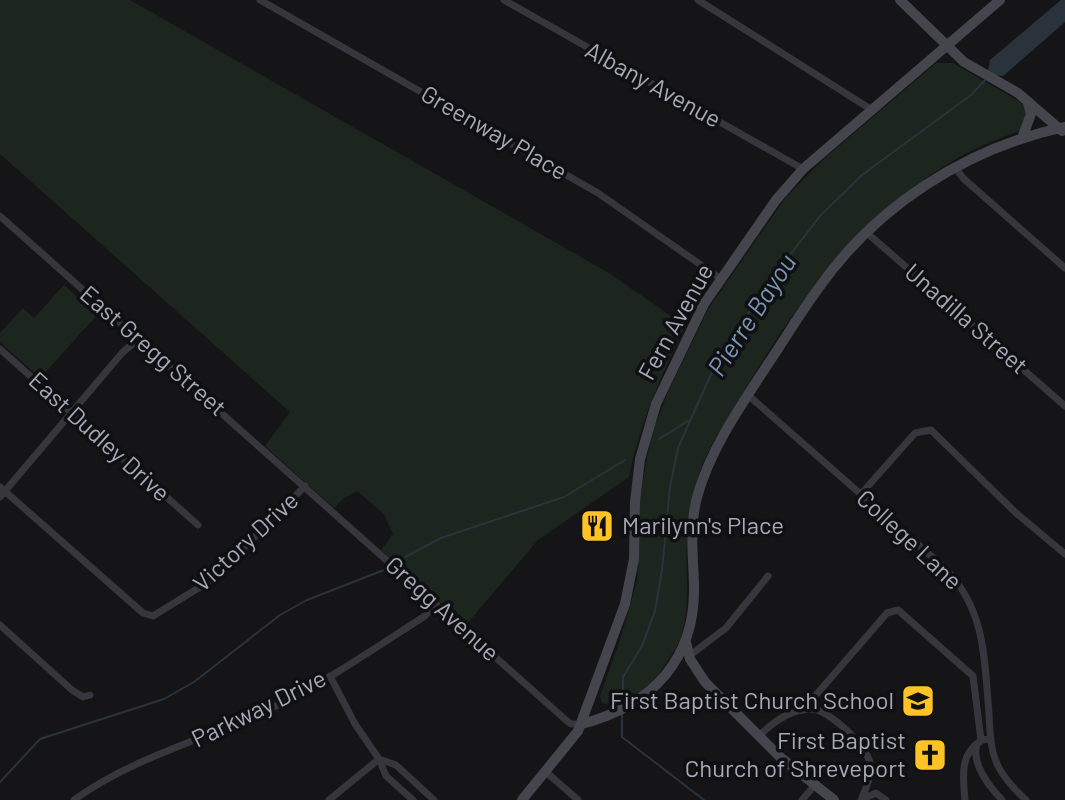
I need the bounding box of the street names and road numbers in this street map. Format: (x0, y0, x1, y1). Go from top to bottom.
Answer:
street label: Albany Avenue (581, 35, 727, 133)
street label: Greenway Place (417, 78, 573, 185)
street label: Unadilla Street (900, 257, 1034, 379)
street label: Fern Avenue (631, 258, 718, 384)
street label: East Gregg Street (75, 279, 233, 421)
street label: East Dudley Drive (24, 365, 176, 507)
street label: College Lane (851, 483, 969, 595)
street label: Victory Drive (186, 485, 303, 597)
street label: Gregg Avenue (380, 549, 506, 666)
street label: Parkway Drive (187, 663, 330, 753)

